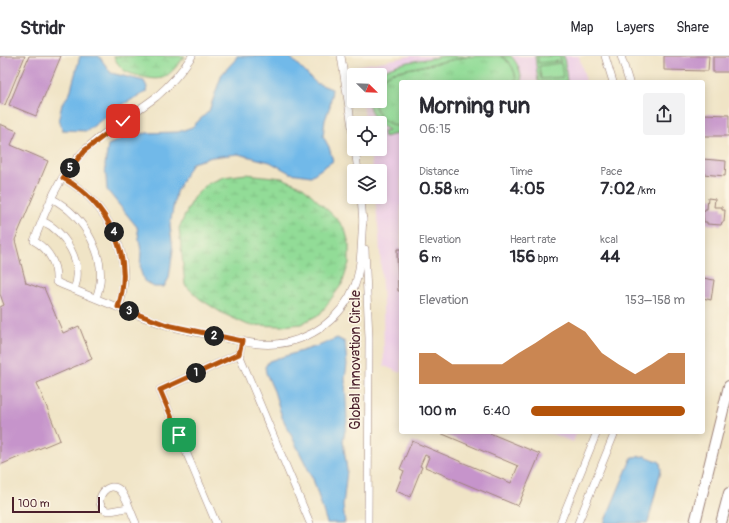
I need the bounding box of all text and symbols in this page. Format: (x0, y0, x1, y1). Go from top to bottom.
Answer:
text: Stridr (20, 16, 65, 40)
text: Map (571, 19, 594, 36)
text: Layers (616, 19, 654, 36)
text: Share (676, 19, 709, 36)
north arrow (347, 68, 387, 108)
map controls (347, 68, 387, 204)
text: Morning run (419, 92, 530, 120)
button: share (643, 93, 685, 135)
pin (106, 104, 140, 138)
icon: check (112, 110, 134, 132)
button: locate (347, 116, 387, 156)
text: 06:15 (419, 121, 451, 137)
pin: 5 (60, 158, 80, 178)
text: 5 (67, 161, 73, 174)
button: layers (347, 164, 387, 204)
text: Distance (419, 165, 459, 178)
text: Time (510, 165, 533, 178)
text: Pace (600, 165, 622, 178)
text: 0.58 (419, 178, 452, 199)
text: 4:05 (510, 178, 545, 199)
text: 7:02 (600, 178, 635, 199)
text: km (452, 184, 469, 197)
text: /km (635, 184, 656, 197)
pin: 4 (104, 222, 124, 242)
text: 4 (111, 225, 117, 238)
text: Elevation (419, 233, 461, 246)
text: Heart rate (510, 233, 556, 246)
text: kcal (600, 233, 618, 246)
text: 6 (419, 246, 429, 267)
text: 156 (510, 246, 535, 267)
text: 44 (600, 246, 620, 267)
text: m (429, 252, 441, 265)
text: bpm (535, 252, 558, 265)
street label: Global Innovation Circle (347, 290, 364, 430)
text: Elevation (419, 292, 469, 308)
text: 153–158 m (625, 292, 685, 308)
pin: 3 (119, 301, 139, 321)
text: 3 (126, 304, 132, 317)
pin: 2 (204, 326, 224, 346)
text: 2 (211, 329, 217, 342)
pin: 1 (186, 363, 206, 383)
text: 1 (194, 366, 198, 379)
text: 100 m (419, 403, 456, 419)
text: 6:40 (483, 403, 510, 419)
pin (162, 418, 196, 452)
icon: arrive (168, 424, 190, 446)
scale bar (12, 495, 100, 514)
text: 100 m (18, 497, 49, 510)

